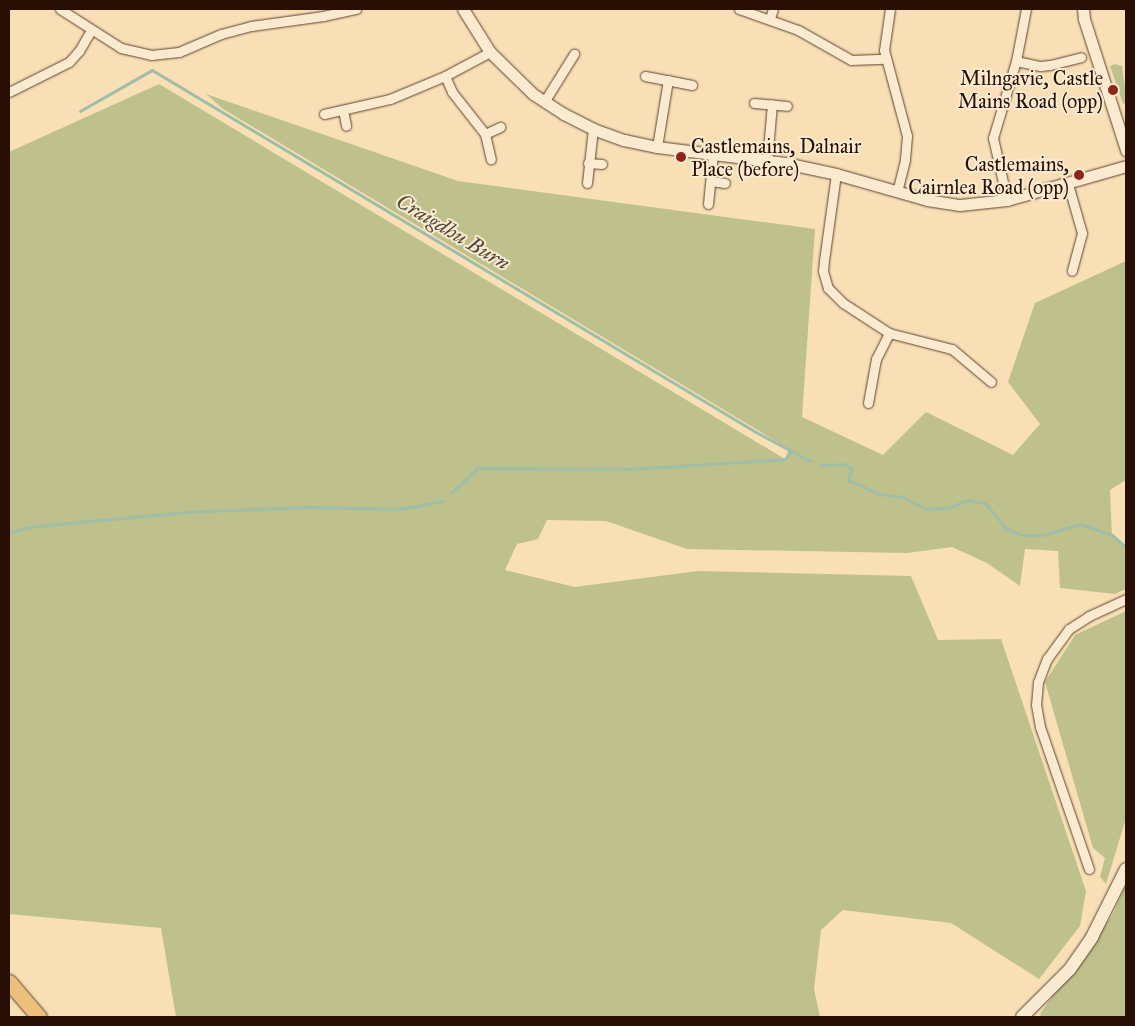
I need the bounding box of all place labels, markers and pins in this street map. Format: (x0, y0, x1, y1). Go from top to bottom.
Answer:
place label: Milngavie, Castle Mains Road (opp) (958, 66, 1103, 113)
marker: Milngavie, Castle Mains Road (opp) (1107, 84, 1119, 96)
place label: Castlemains, Dalnair Place (before) (691, 134, 861, 181)
marker: Castlemains, Dalnair Place (before) (675, 151, 687, 163)
place label: Castlemains, Cairnlea Road (opp) (908, 152, 1069, 199)
marker: Castlemains, Cairnlea Road (opp) (1073, 169, 1085, 181)

